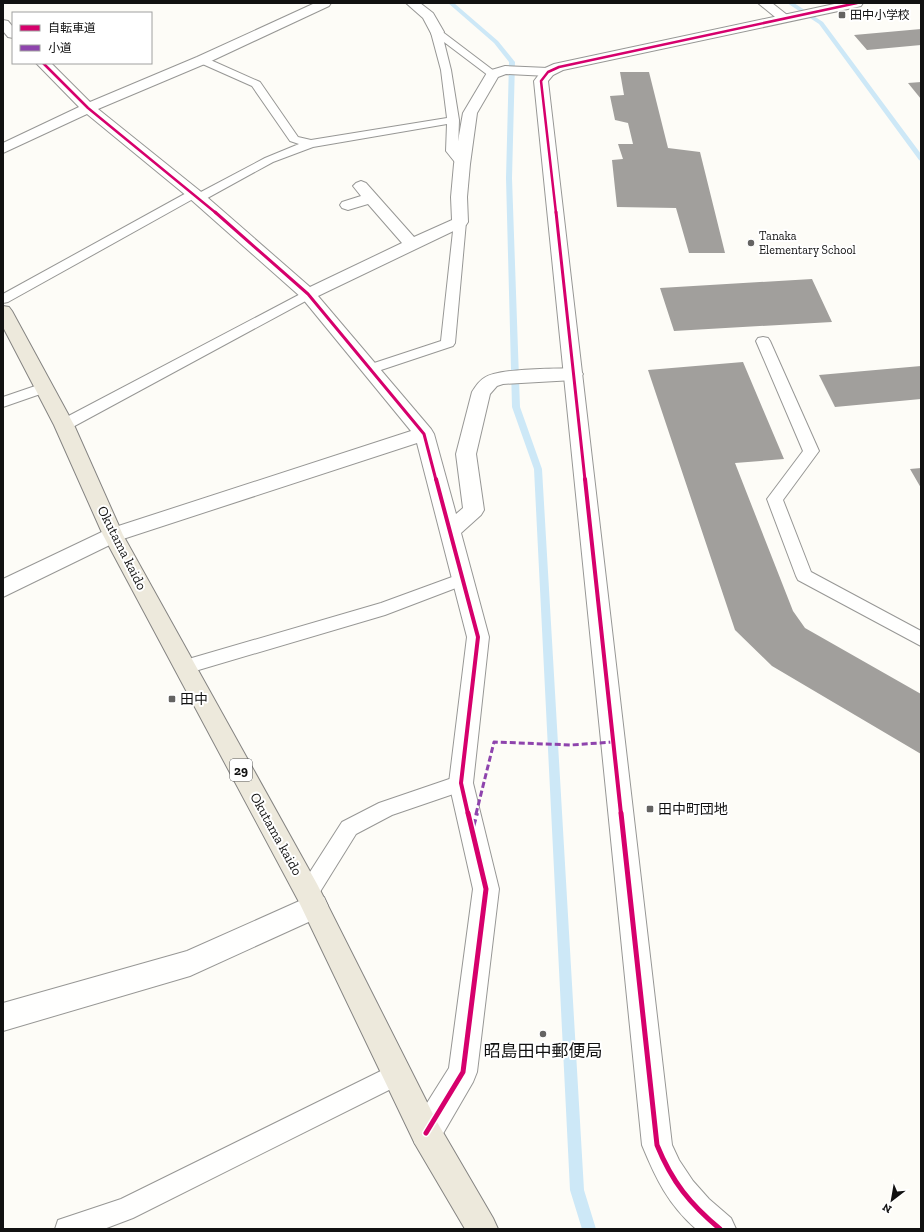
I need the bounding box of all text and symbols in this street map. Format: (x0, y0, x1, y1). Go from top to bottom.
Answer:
place label: 田中小学校 (850, 8, 910, 22)
marker: 田中小学校 (837, 10, 847, 20)
legend (12, 12, 152, 64)
text: 自転車道 (48, 21, 96, 35)
text: 小道 (48, 41, 72, 55)
place label: Tanaka Elementary School (759, 229, 856, 257)
marker: Tanaka Elementary School (746, 238, 756, 248)
street label: Okutama kaido (94, 503, 150, 593)
place label: 田中 (180, 691, 208, 708)
marker: 田中 (167, 694, 177, 704)
road number: 29 (230, 759, 252, 781)
street label: Okutama kaido (246, 790, 306, 878)
place label: 田中町団地 (658, 801, 728, 818)
marker: 田中町団地 (645, 804, 655, 814)
marker: 昭島田中郵便局 (538, 1029, 548, 1039)
place label: 昭島田中郵便局 (484, 1041, 603, 1061)
north arrow (872, 1180, 912, 1220)
text: N (880, 1200, 894, 1216)

